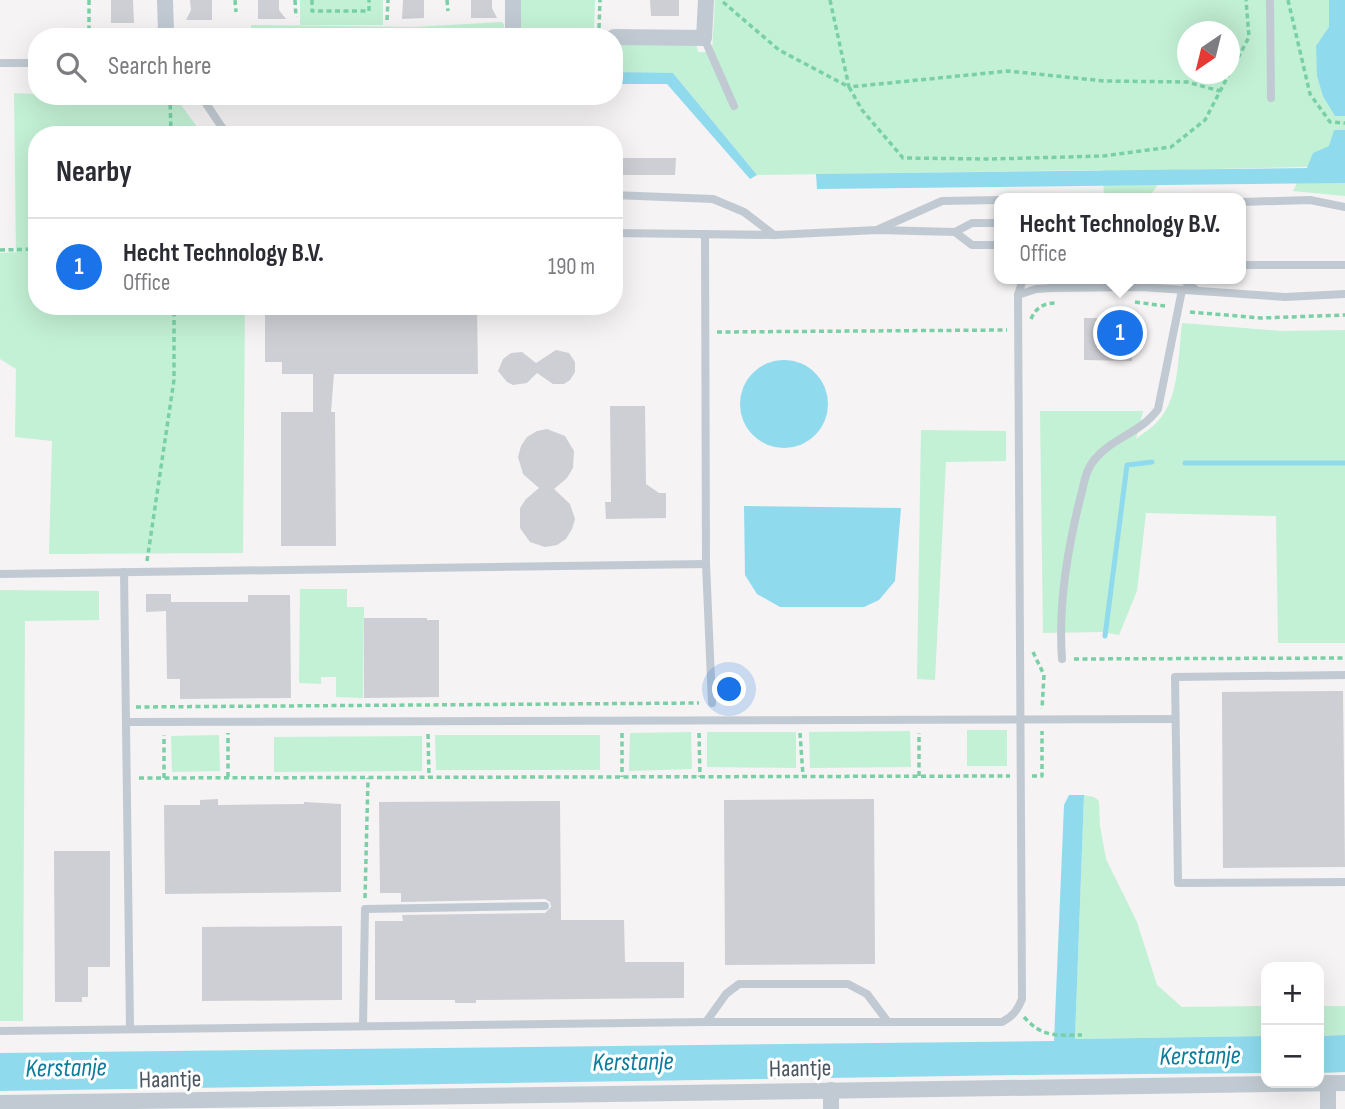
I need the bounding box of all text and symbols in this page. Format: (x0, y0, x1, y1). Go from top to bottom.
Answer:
north arrow (1177, 21, 1240, 84)
search box (28, 28, 623, 105)
icon: search (52, 48, 90, 86)
text: Search here (108, 51, 211, 82)
text: Nearby (56, 154, 132, 190)
popup (994, 193, 1246, 284)
text: Hecht Technology B.V. (1020, 209, 1220, 240)
text: Hecht Technology B.V. (123, 238, 324, 269)
text: Office (1020, 240, 1067, 268)
text: 1 (74, 253, 84, 281)
text: 190 m (548, 253, 595, 281)
text: Office (123, 269, 170, 297)
pin: 1 (1097, 307, 1143, 359)
your location (712, 672, 746, 706)
map controls (1261, 962, 1324, 1088)
button: + (1261, 962, 1324, 1025)
button: − (1261, 1025, 1324, 1088)
water label: Kerstanje (1159, 1040, 1241, 1073)
water label: Kerstanje (592, 1046, 674, 1079)
water label: Kerstanje (25, 1052, 107, 1085)
street label: Haantje (769, 1053, 831, 1084)
street label: Haantje (139, 1064, 201, 1095)

